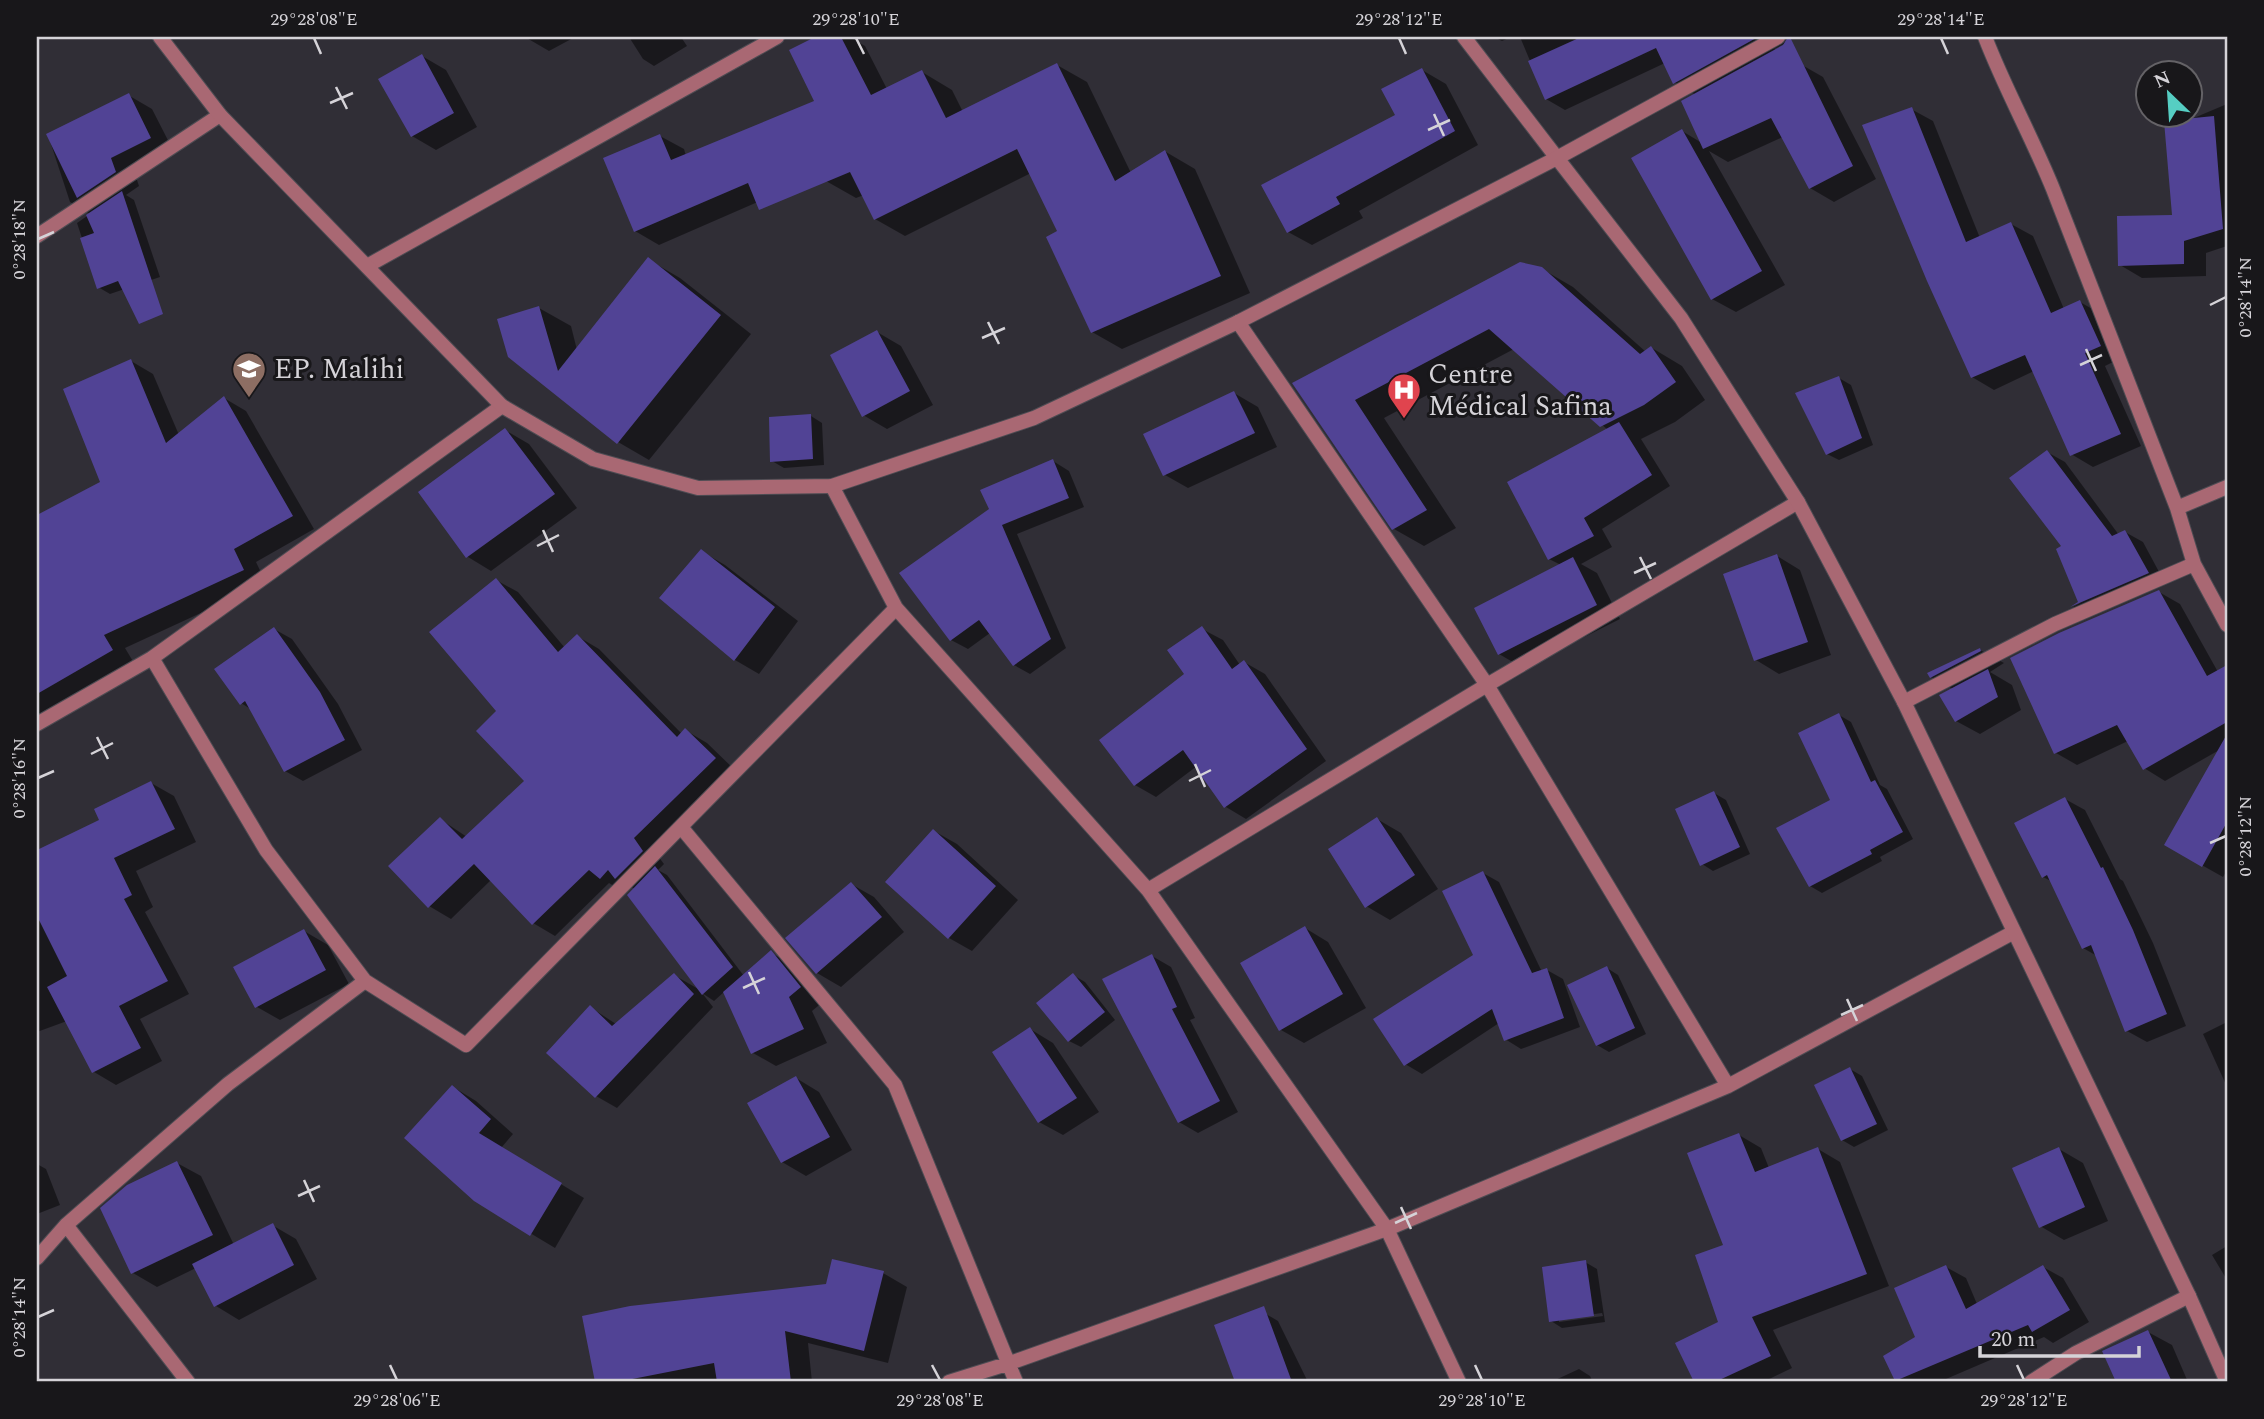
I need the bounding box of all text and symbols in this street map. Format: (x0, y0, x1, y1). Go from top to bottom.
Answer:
text: 29°28'08"E (270, 6, 358, 33)
text: 29°28'10"E (812, 6, 900, 33)
text: 29°28'12"E (1355, 6, 1443, 33)
text: 29°28'14"E (1897, 6, 1985, 33)
north arrow (2134, 60, 2204, 130)
text: N (2149, 64, 2176, 96)
text: 0°28'18"N (6, 199, 33, 279)
text: 0°28'14"N (2232, 257, 2259, 337)
place label: EP. Malihi (274, 348, 404, 391)
school or university icon: EP. Malihi (230, 350, 268, 399)
place label: Centre Médical Safina (1428, 353, 1612, 428)
hospital icon: Centre Médical Safina (1385, 371, 1423, 420)
text: 0°28'16"N (6, 738, 33, 818)
text: 0°28'12"N (2232, 796, 2259, 876)
text: 0°28'14"N (6, 1277, 33, 1357)
scale bar (1980, 1314, 2140, 1358)
text: 20 m (1991, 1324, 2035, 1356)
text: 29°28'06"E (353, 1387, 441, 1414)
text: 29°28'08"E (896, 1387, 984, 1414)
text: 29°28'10"E (1438, 1387, 1526, 1414)
text: 29°28'12"E (1980, 1387, 2068, 1414)

